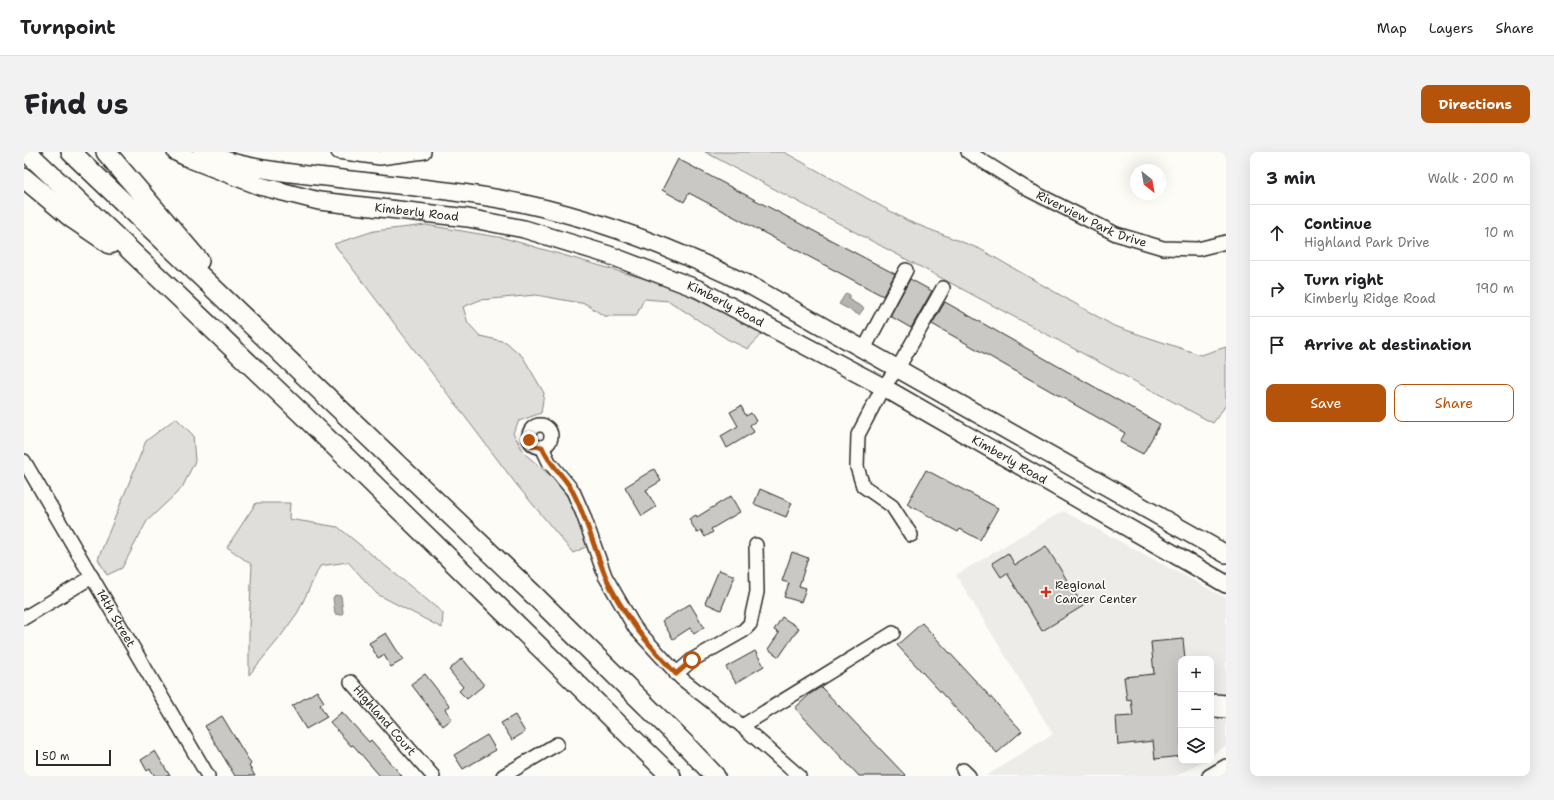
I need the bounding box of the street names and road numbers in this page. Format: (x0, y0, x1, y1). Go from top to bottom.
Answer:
street label: Riverview Park Drive (1033, 187, 1149, 251)
street label: Kimberly Road (374, 199, 460, 225)
street label: Kimberly Road (685, 278, 767, 331)
street label: Kimberly Road (969, 432, 1051, 488)
street label: 14th Street (93, 586, 139, 650)
street label: Highland Court (349, 682, 420, 759)

